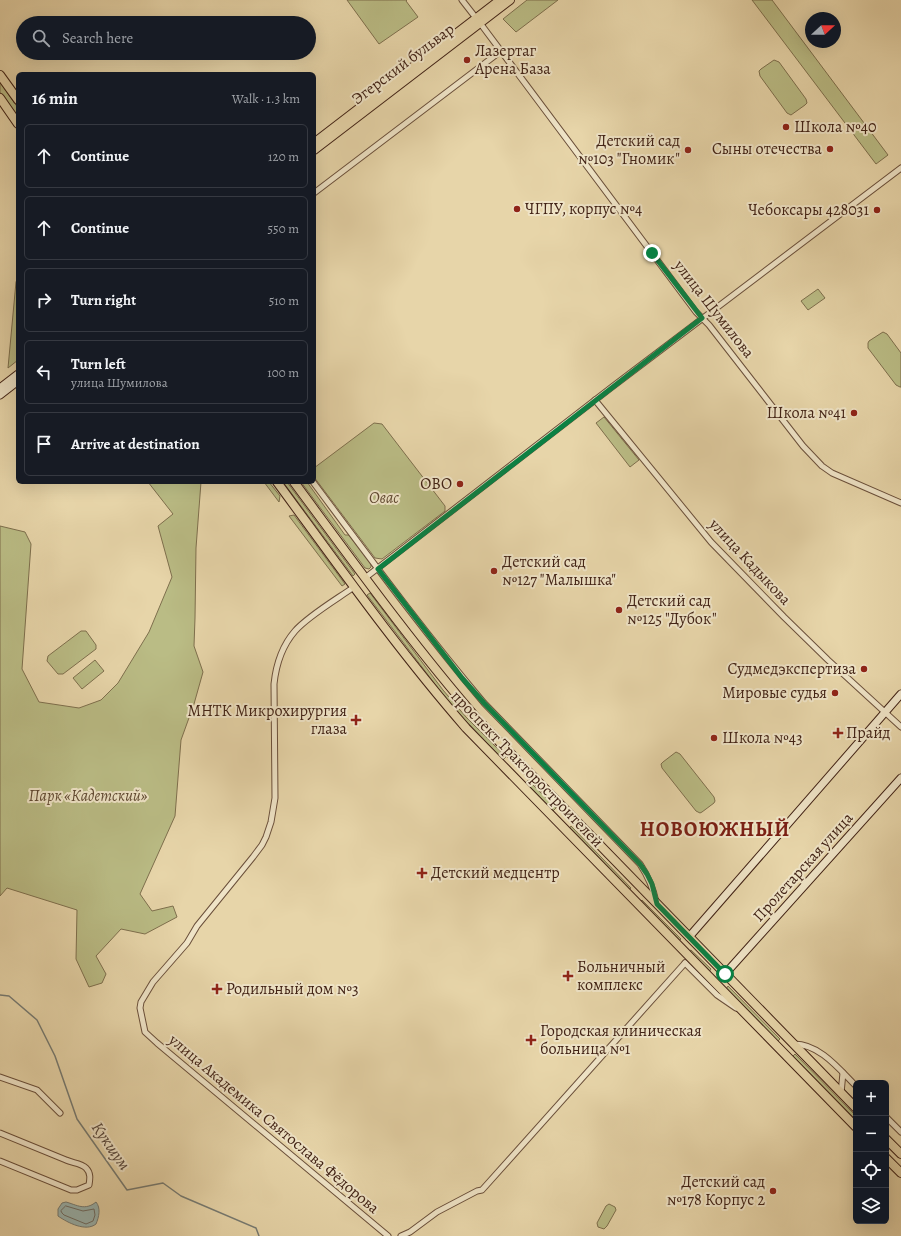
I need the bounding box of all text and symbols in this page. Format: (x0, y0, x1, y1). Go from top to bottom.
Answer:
north arrow (805, 12, 841, 48)
search box (16, 16, 316, 60)
street label: Эгерский бульвар (347, 18, 459, 110)
icon: search (30, 27, 52, 49)
text: Search here (62, 28, 133, 48)
place label: Лазертаг Арена База (474, 40, 551, 80)
marker: Лазертаг Арена База (462, 55, 472, 65)
text: 16 min (32, 87, 78, 110)
text: Walk · 1.3 km (232, 90, 300, 107)
place label: Школа №40 (794, 116, 876, 138)
marker: Школа №40 (781, 122, 791, 132)
place label: Детский сад №103 "Гномик" (578, 130, 680, 170)
place label: Сыны отечества (712, 138, 823, 160)
marker: Сыны отечества (825, 144, 835, 154)
icon: ahead (33, 145, 55, 167)
marker: Детский сад №103 "Гномик" (683, 145, 693, 155)
text: Continue (71, 146, 129, 166)
text: 120 m (268, 148, 299, 165)
place label: ЧГПУ, корпус №4 (525, 198, 642, 220)
place label: Чебоксары 428031 (748, 199, 870, 221)
marker: ЧГПУ, корпус №4 (512, 204, 522, 214)
marker: Чебоксары 428031 (872, 205, 882, 215)
icon: ahead (33, 217, 55, 239)
text: Continue (71, 218, 129, 238)
text: 550 m (268, 220, 299, 237)
route end (643, 244, 661, 262)
street label: улица Шумилова (668, 255, 760, 363)
icon: right (33, 289, 55, 311)
text: Turn right (71, 290, 136, 310)
text: 510 m (269, 292, 299, 309)
text: Turn left (71, 354, 126, 374)
icon: left (33, 361, 55, 383)
text: 100 m (267, 364, 299, 381)
text: улица Шумилова (71, 374, 168, 391)
place label: Школа №41 (767, 402, 847, 424)
marker: Школа №41 (849, 408, 859, 418)
icon: arrive (33, 433, 55, 455)
text: Arrive at destination (71, 434, 200, 454)
place label: ОВО (420, 473, 452, 495)
marker: ОВО (455, 479, 465, 489)
park label: Овас (369, 487, 399, 509)
street label: улица Кадыкова (703, 513, 796, 611)
place label: Детский сад №127 "Малышка" (502, 551, 616, 591)
marker: Детский сад №127 "Малышка" (489, 566, 499, 576)
place label: Детский сад №125 "Дубок" (627, 590, 717, 630)
marker: Детский сад №125 "Дубок" (614, 605, 624, 615)
place label: Судмедэкспертиза (727, 658, 857, 680)
marker: Судмедэкспертиза (859, 664, 869, 674)
place label: Мировые судья (722, 682, 827, 704)
street label: проспект Тракторостроителей (446, 686, 608, 852)
marker: Мировые судья (830, 688, 840, 698)
place label: МНТК Микрохирургия глаза (187, 700, 348, 740)
marker: МНТК Микрохирургия глаза (350, 714, 362, 726)
place label: Прайд (846, 722, 891, 744)
place label: Школа №43 (722, 727, 803, 749)
marker: Прайд (833, 728, 843, 738)
marker: Школа №43 (709, 733, 719, 743)
park label: Парк «Кадетский» (29, 785, 148, 807)
street label: Пролетарская улица (748, 807, 858, 926)
district label: НОВОЮЖНЫЙ (640, 816, 790, 843)
place label: Детский медцентр (431, 862, 560, 884)
marker: Детский медцентр (416, 867, 428, 879)
place label: Больничный комплекс (577, 956, 665, 996)
route start (716, 965, 734, 983)
marker: Больничный комплекс (562, 970, 574, 982)
place label: Родильный дом №3 (226, 978, 359, 1000)
marker: Родильный дом №3 (211, 983, 223, 995)
place label: Городская клиническая больница №1 (540, 1020, 702, 1060)
street label: улица Академика Святослава Фёдорова (163, 1029, 385, 1219)
marker: Городская клиническая больница №1 (525, 1034, 537, 1046)
map controls (853, 1080, 889, 1224)
button: + (853, 1080, 889, 1116)
button: − (853, 1116, 889, 1152)
water label: Кукшум (86, 1117, 136, 1175)
button: locate (853, 1152, 889, 1188)
place label: Детский сад №178 Корпус 2 (667, 1171, 765, 1211)
marker: Детский сад №178 Корпус 2 (768, 1186, 778, 1196)
button: layers (853, 1188, 889, 1224)

